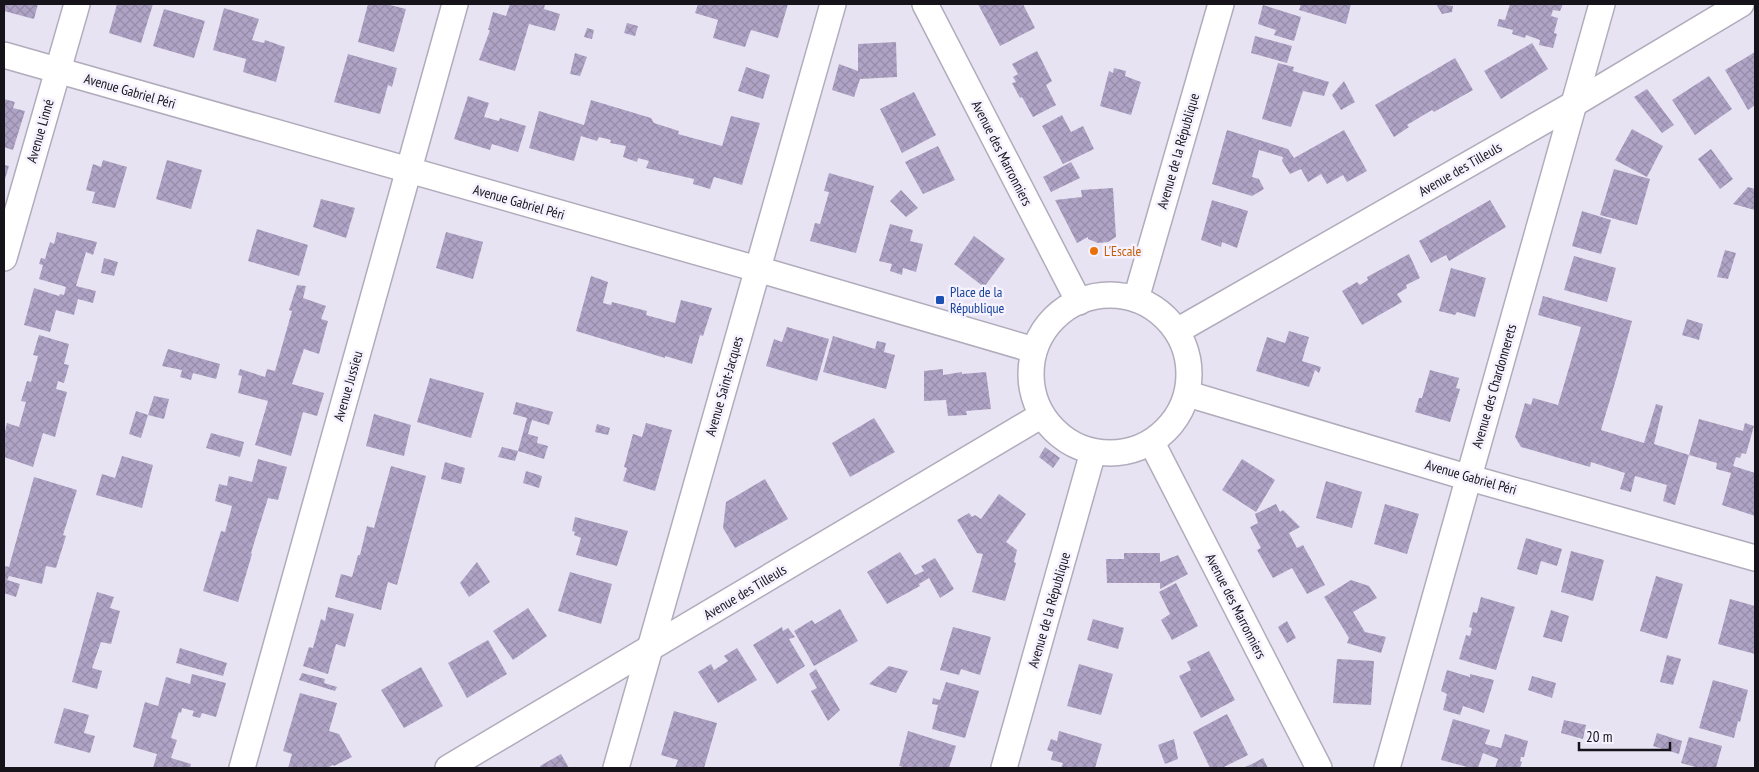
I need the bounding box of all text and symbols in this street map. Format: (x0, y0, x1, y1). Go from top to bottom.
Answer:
street label: Avenue Gabriel Péri (82, 69, 178, 113)
street label: Avenue de la République (1153, 91, 1203, 211)
street label: Avenue Linné (22, 97, 58, 165)
street label: Avenue des Marronniers (968, 97, 1036, 209)
street label: Avenue des Tilleuls (1415, 138, 1505, 200)
street label: Avenue Gabriel Péri (471, 180, 567, 224)
place label: L'Escale (1104, 242, 1141, 260)
marker: L'Escale (1088, 245, 1100, 257)
place label: Place de la République (950, 283, 1005, 317)
marker: Place de la République (934, 294, 946, 306)
street label: Avenue des Chardonnerets (1468, 322, 1520, 450)
street label: Avenue Saint-Jacques (701, 334, 747, 438)
street label: Avenue Jussieu (329, 349, 367, 423)
street label: Avenue Gabriel Péri (1423, 455, 1519, 499)
street label: Avenue de la République (1024, 550, 1074, 670)
street label: Avenue des Marronniers (1202, 550, 1270, 662)
street label: Avenue des Tilleuls (700, 560, 790, 624)
scale bar (1579, 720, 1670, 752)
text: 20 m (1586, 727, 1612, 746)

